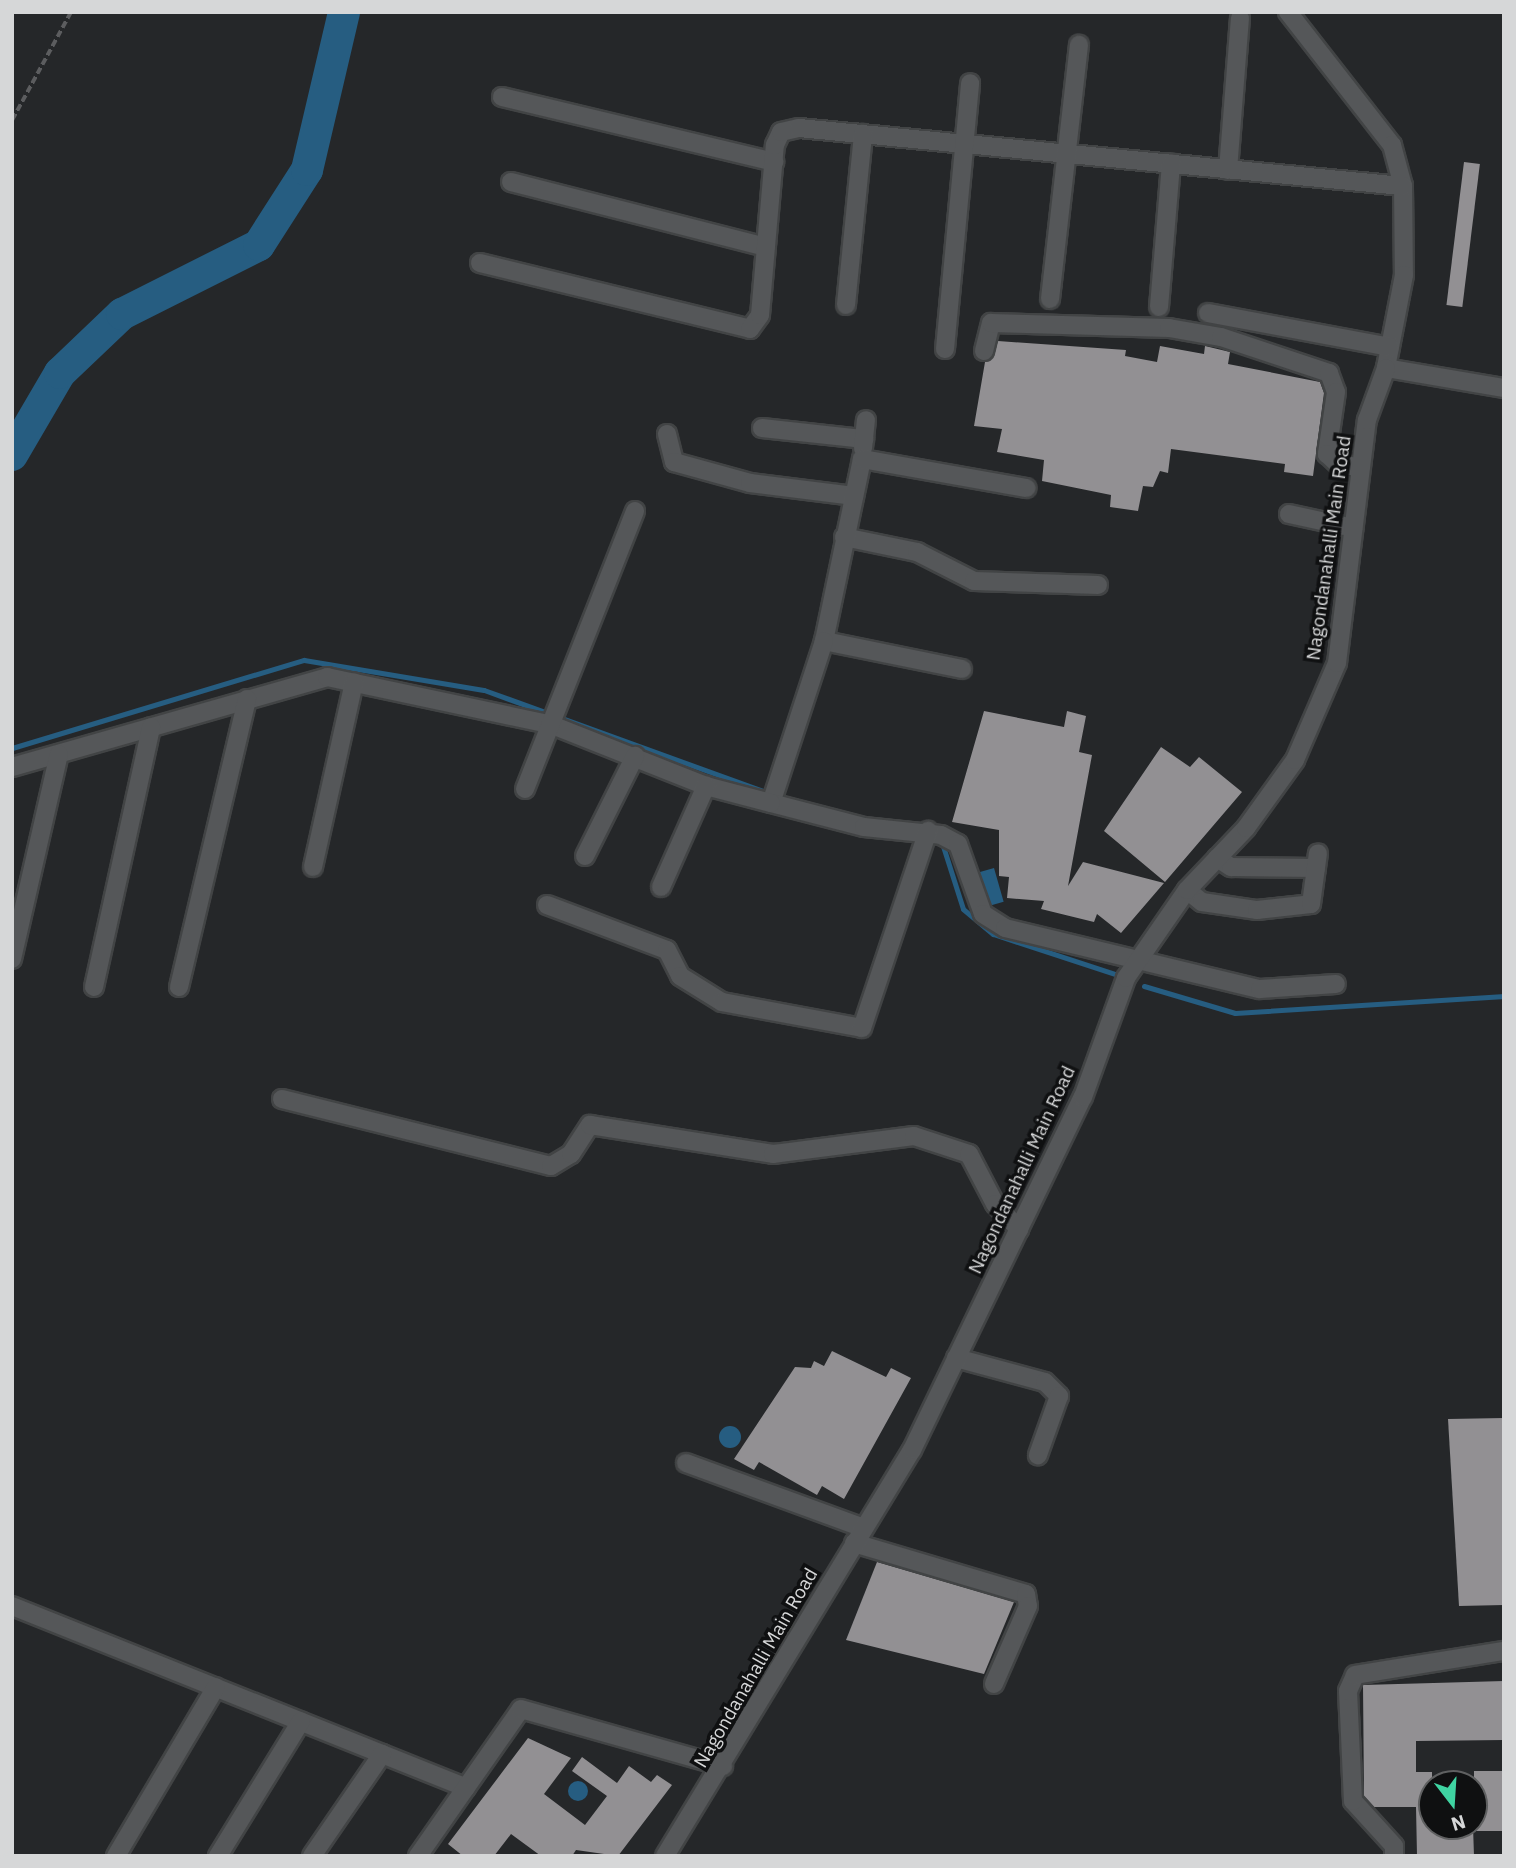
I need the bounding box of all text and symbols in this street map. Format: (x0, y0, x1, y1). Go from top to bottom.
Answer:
street label: Nagondanahalli Main Road (1302, 434, 1356, 662)
street label: Nagondanahalli Main Road (964, 1062, 1080, 1278)
street label: Nagondanahalli Main Road (689, 1564, 823, 1772)
north arrow (1418, 1770, 1488, 1840)
text: N (1448, 1810, 1469, 1837)

